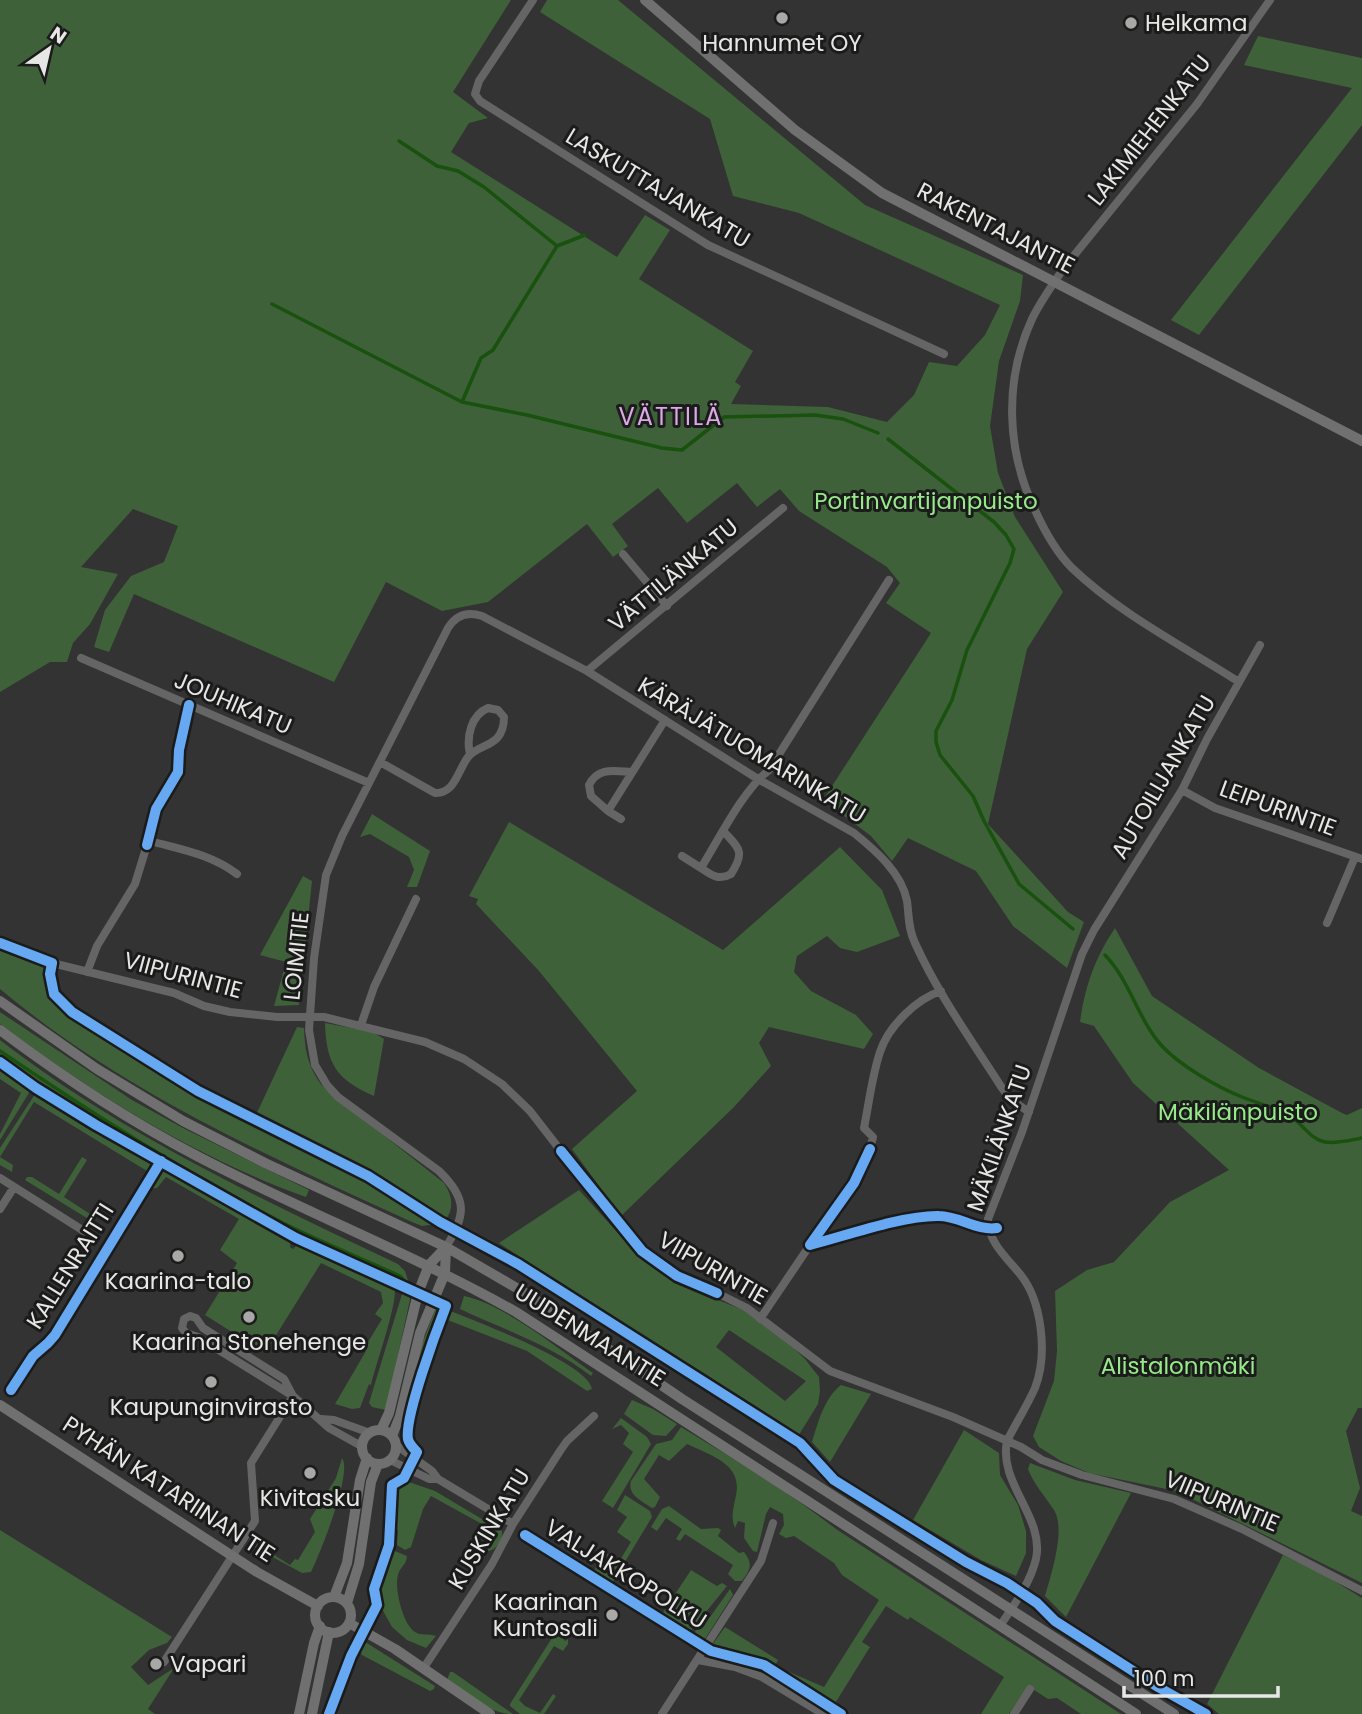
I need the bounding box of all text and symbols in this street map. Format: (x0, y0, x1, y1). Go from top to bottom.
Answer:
place label: Helkama (1145, 7, 1247, 39)
marker: Hannumet OY (774, 10, 790, 26)
north arrow (14, 14, 84, 84)
marker: Helkama (1123, 15, 1139, 31)
text: N (45, 20, 72, 51)
place label: Hannumet OY (702, 27, 862, 59)
street label: LAKIMIEHENKATU (1080, 48, 1218, 212)
street label: LASKUTTAJANKATU (560, 120, 756, 256)
street label: RAKENTAJANTIE (912, 174, 1080, 282)
district label: VÄTTILÄ (619, 400, 723, 433)
park label: Portinvartijanpuisto (814, 485, 1038, 517)
street label: VÄTTILÄNKATU (601, 511, 745, 639)
street label: JOUHIKATU (169, 664, 297, 742)
street label: KÄRÄJÄTUOMARINKATU (632, 669, 872, 831)
street label: AUTOILIJANKATU (1103, 689, 1223, 865)
street label: LEIPURINTIE (1215, 772, 1341, 844)
street label: LOIMITIE (275, 910, 317, 1002)
street label: VIIPURINTIE (120, 944, 246, 1006)
street label: MÄKILÄNKATU (959, 1060, 1039, 1216)
park label: Mäkilänpuisto (1158, 1096, 1318, 1128)
street label: KALLENRAITTI (19, 1197, 121, 1335)
street label: VIIPURINTIE (652, 1224, 774, 1312)
marker: Kaarina-talo (170, 1248, 186, 1264)
place label: Kaarina-talo (105, 1265, 251, 1297)
street label: UUDENMAANTIE (509, 1276, 671, 1394)
marker: Kaarina Stonehenge (241, 1309, 257, 1325)
place label: Kaarina Stonehenge (132, 1326, 366, 1358)
park label: Alistalonmäki (1101, 1350, 1255, 1382)
marker: Kaupunginvirasto (203, 1374, 219, 1390)
place label: Kaupunginvirasto (110, 1391, 312, 1423)
street label: PYHÄN KATARIINAN TIE (57, 1408, 281, 1570)
street label: KUSKINKATU (440, 1463, 538, 1595)
street label: VIIPURINTIE (1160, 1463, 1284, 1539)
marker: Kivitasku (302, 1465, 318, 1481)
place label: Kivitasku (260, 1482, 360, 1514)
street label: VALJAKKOPOLKU (539, 1511, 713, 1637)
place label: Kaarinan Kuntosali (493, 1586, 598, 1644)
marker: Kaarinan Kuntosali (604, 1607, 620, 1623)
place label: Vapari (170, 1648, 246, 1680)
scale bar (1124, 1654, 1278, 1698)
marker: Vapari (148, 1656, 164, 1672)
text: 100 m (1134, 1664, 1194, 1693)

